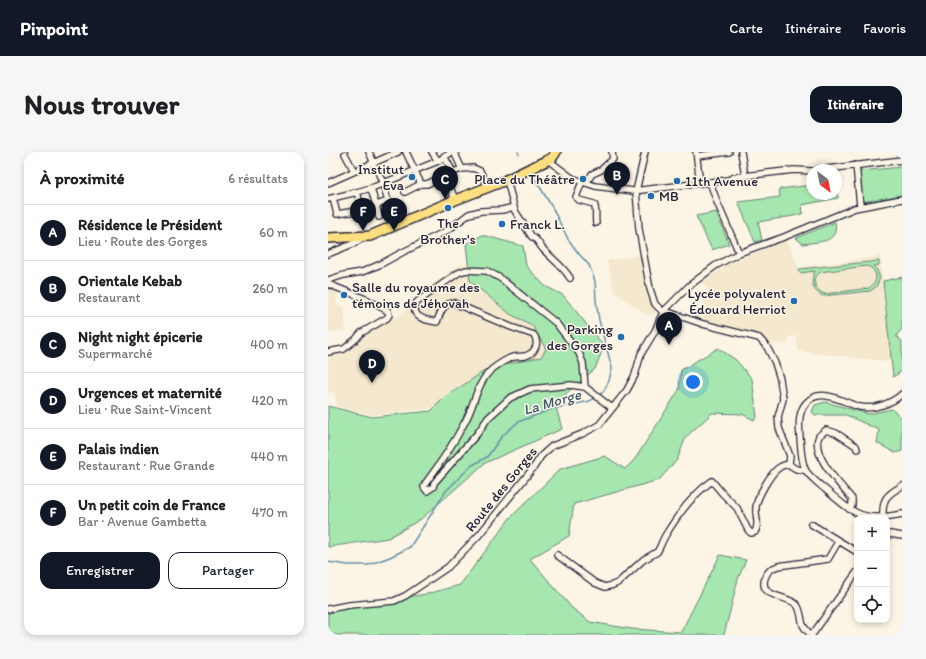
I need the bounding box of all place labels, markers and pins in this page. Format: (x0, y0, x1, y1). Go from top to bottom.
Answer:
place label: Institut Eva (358, 161, 405, 194)
pin: B (604, 162, 630, 195)
pin: C (432, 166, 458, 199)
place label: Place du Théâtre (474, 171, 575, 188)
marker: Institut Eva (407, 172, 417, 182)
place label: 11th Avenue (685, 173, 758, 190)
marker: Place du Théâtre (578, 174, 588, 184)
marker: 11th Avenue (672, 176, 682, 186)
place label: MB (659, 188, 679, 205)
marker: MB (646, 191, 656, 201)
pin: F (350, 198, 376, 231)
pin: E (381, 198, 407, 231)
marker: The Brother's (443, 203, 453, 213)
place label: The Brother's (420, 215, 476, 248)
place label: Franck L. (510, 216, 565, 233)
marker: Franck L. (497, 219, 507, 229)
place label: Salle du royaume des témoins de Jéhovah (352, 279, 480, 312)
place label: Lycée polyvalent Édouard Herriot (688, 285, 786, 318)
marker: Salle du royaume des témoins de Jéhovah (339, 290, 349, 300)
marker: Lycée polyvalent Édouard Herriot (789, 296, 799, 306)
pin: A (656, 312, 682, 345)
place label: Parking des Gorges (547, 321, 614, 354)
marker: Parking des Gorges (616, 332, 626, 342)
pin: D (359, 350, 385, 383)

